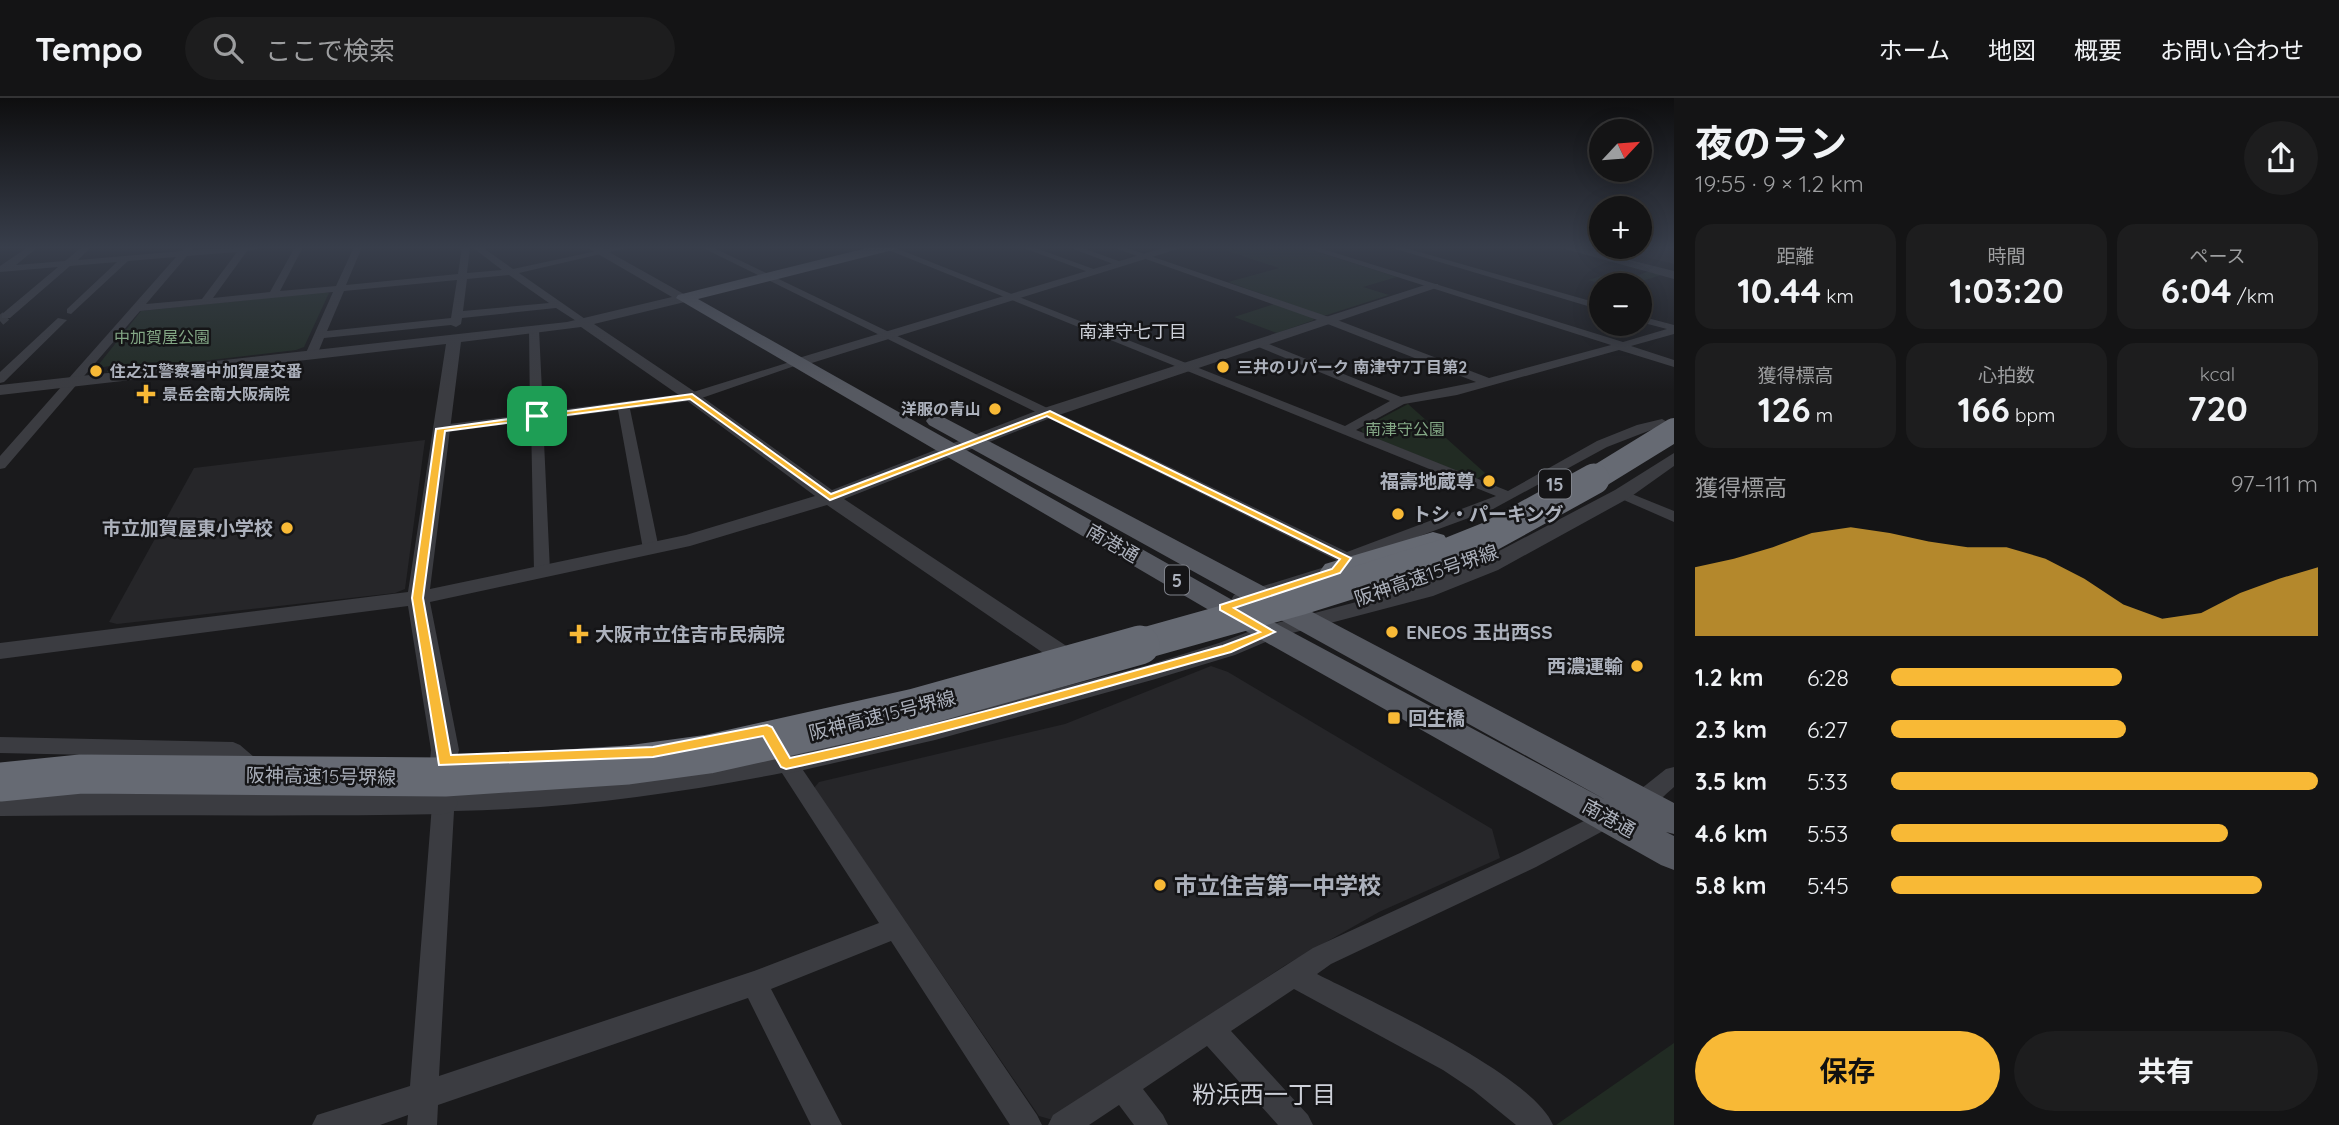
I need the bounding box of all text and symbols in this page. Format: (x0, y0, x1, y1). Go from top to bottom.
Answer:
search box (185, 17, 675, 80)
text: Tempo (35, 28, 143, 69)
icon: search (209, 29, 247, 67)
text: ここで検索 (265, 34, 395, 67)
text: ホーム (1879, 35, 1950, 65)
text: 地図 (1988, 35, 2036, 65)
text: 概要 (2074, 35, 2122, 65)
text: お問い合わせ (2160, 35, 2304, 65)
north arrow (1589, 119, 1652, 182)
map controls (1589, 119, 1652, 336)
text: 夜のラン (1695, 119, 1847, 167)
button: share (2244, 121, 2318, 195)
text: 19:55 · 9 × 1.2 km (1695, 169, 1864, 198)
button: + (1589, 196, 1652, 259)
text: 距離 (1776, 244, 1815, 268)
text: 時間 (1987, 244, 2026, 268)
text: ペース (2189, 244, 2246, 268)
text: 10.44 (1737, 268, 1821, 312)
text: 1:03:20 (1949, 268, 2064, 312)
text: 6:04 (2161, 268, 2232, 312)
button: − (1589, 273, 1652, 336)
text: km (1821, 284, 1854, 308)
text: /km (2232, 284, 2274, 308)
district label: 南津守七丁目 (1079, 320, 1187, 343)
park label: 中加賀屋公園 (114, 327, 210, 347)
place label: 三井のリパーク 南津守7丁目第2 (1237, 357, 1467, 377)
marker: 三井のリパーク 南津守7丁目第2 (1215, 359, 1231, 375)
place label: 住之江警察署中加賀屋交番 (109, 361, 302, 381)
text: kcal (2200, 362, 2235, 386)
marker: 住之江警察署中加賀屋交番 (88, 363, 104, 379)
text: 獲得標高 (1757, 363, 1834, 387)
text: 心拍数 (1978, 363, 2035, 387)
marker: 景岳会南大阪病院 (136, 384, 156, 404)
place label: 景岳会南大阪病院 (162, 384, 290, 404)
pin (507, 386, 567, 446)
text: 720 (2187, 386, 2248, 430)
text: 126 (1758, 387, 1811, 431)
text: 166 (1958, 387, 2010, 431)
icon: arrive (518, 397, 556, 435)
place label: 洋服の青山 (901, 399, 981, 419)
marker: 洋服の青山 (987, 401, 1003, 417)
text: m (1811, 403, 1833, 427)
text: bpm (2010, 403, 2055, 427)
park label: 南津守公園 (1365, 419, 1445, 439)
place label: 福壽地蔵尊 (1380, 469, 1475, 493)
text: 97–111 m (2231, 469, 2318, 498)
road number: 15 (1539, 470, 1571, 498)
marker: 福壽地蔵尊 (1481, 473, 1497, 489)
text: 獲得標高 (1695, 473, 1787, 502)
place label: トシ・パーキング (1412, 502, 1563, 526)
marker: トシ・パーキング (1390, 506, 1406, 522)
place label: 市立加賀屋東小学校 (102, 516, 273, 540)
street label: 南港通 (1082, 518, 1144, 568)
marker: 市立加賀屋東小学校 (279, 520, 295, 536)
street label: 阪神高速15号堺線 (1351, 539, 1501, 611)
road number: 5 (1165, 566, 1189, 594)
place label: ENEOS 玉出西SS (1406, 620, 1552, 644)
place label: 大阪市立住吉市民病院 (595, 622, 785, 646)
marker: 大阪市立住吉市民病院 (569, 624, 589, 644)
marker: ENEOS 玉出西SS (1384, 624, 1400, 640)
place label: 西濃運輸 (1547, 654, 1623, 678)
marker: 西濃運輸 (1629, 658, 1645, 674)
text: 1.2 km (1695, 663, 1764, 692)
text: 6:28 (1807, 663, 1849, 692)
street label: 阪神高速15号堺線 (806, 685, 958, 745)
place label: 回生橋 (1408, 706, 1465, 730)
marker: 回生橋 (1386, 710, 1402, 726)
text: 2.3 km (1695, 715, 1767, 744)
text: 6:27 (1807, 715, 1848, 744)
street label: 阪神高速15号堺線 (246, 763, 396, 789)
text: 3.5 km (1695, 767, 1767, 796)
text: 5:33 (1807, 767, 1848, 796)
street label: 南港通 (1578, 794, 1640, 842)
text: 4.6 km (1695, 819, 1768, 848)
text: 5:53 (1807, 819, 1848, 848)
place label: 市立住吉第一中学校 (1174, 871, 1381, 900)
text: 5.8 km (1695, 871, 1766, 900)
text: 5:45 (1807, 871, 1849, 900)
marker: 市立住吉第一中学校 (1152, 877, 1168, 893)
button: 保存 (1695, 1031, 2000, 1111)
button: 共有 (2014, 1031, 2318, 1111)
district label: 粉浜西一丁目 (1192, 1079, 1336, 1109)

